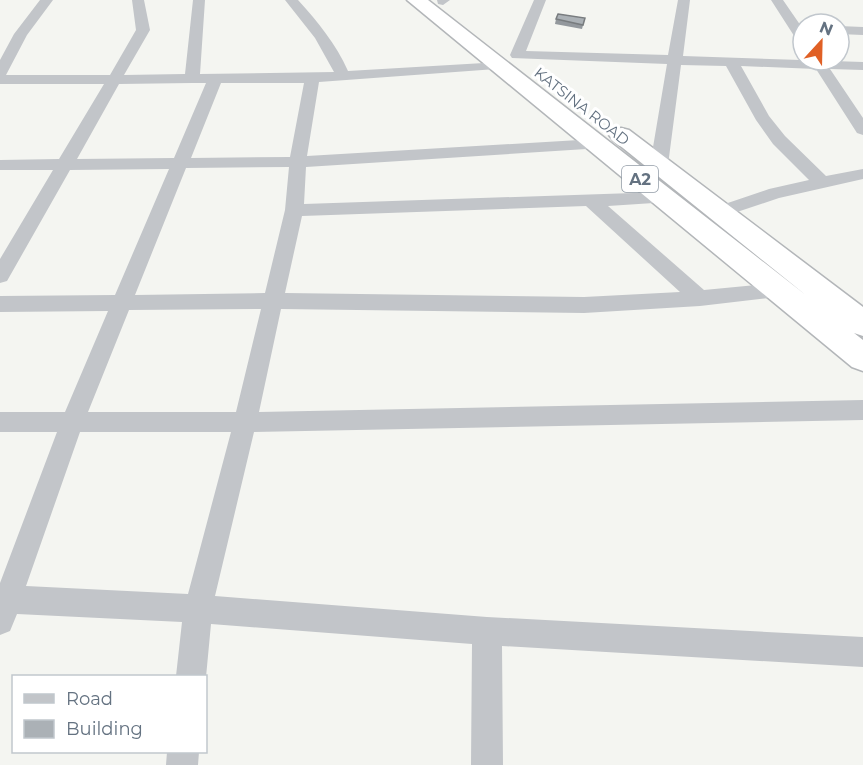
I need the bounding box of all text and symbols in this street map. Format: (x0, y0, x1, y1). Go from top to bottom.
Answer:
north arrow (791, 12, 851, 72)
text: N (817, 17, 836, 40)
street label: KATSINA ROAD (530, 63, 634, 149)
road number: A2 (622, 166, 658, 192)
legend (12, 675, 207, 753)
text: Road (66, 688, 113, 710)
text: Building (66, 718, 143, 740)

